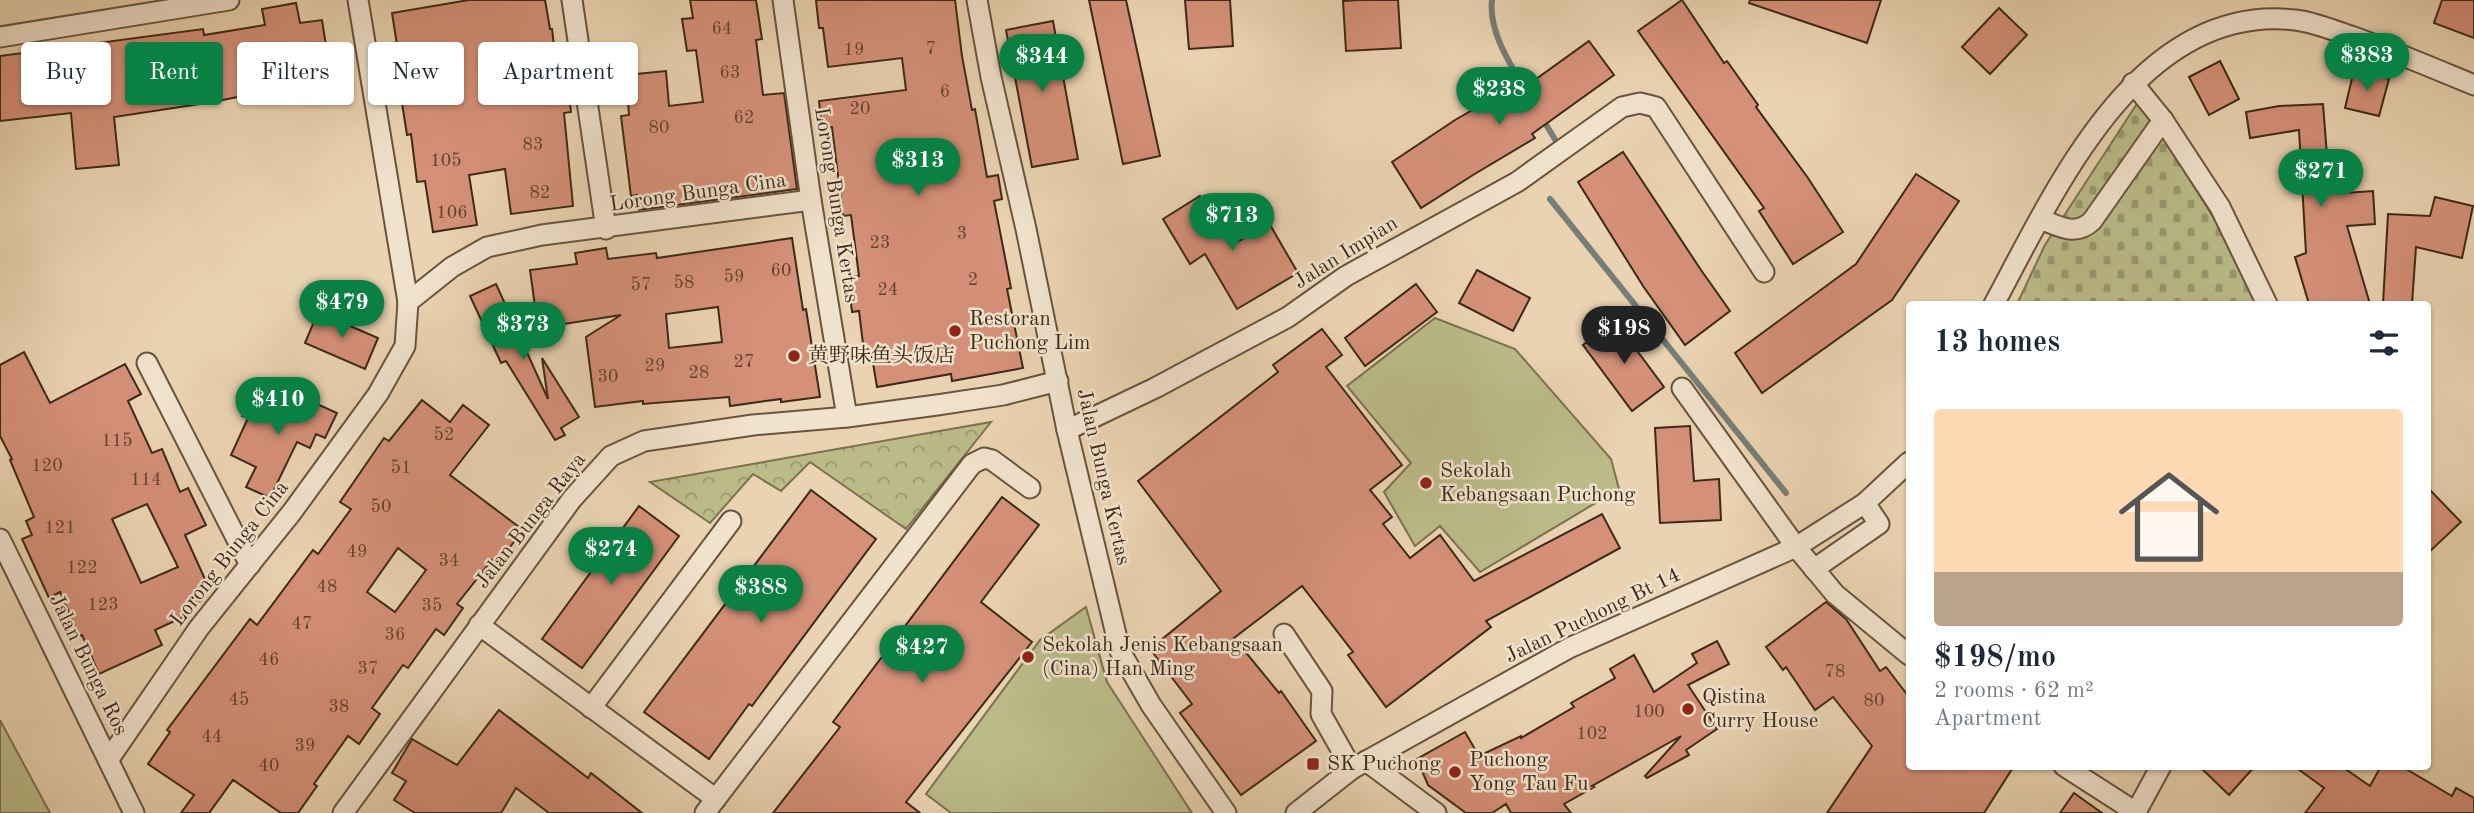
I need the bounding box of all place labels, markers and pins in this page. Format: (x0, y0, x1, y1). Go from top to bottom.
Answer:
pin: $344 (1001, 34, 1083, 94)
pin: $383 (2326, 34, 2408, 93)
pin: $238 (1458, 68, 1540, 127)
pin: $313 (877, 138, 959, 198)
pin: $271 (2280, 150, 2362, 209)
pin: $713 (1191, 194, 1273, 253)
pin: $479 (301, 280, 383, 340)
pin: $373 (482, 302, 564, 362)
pin: $198 (1583, 306, 1665, 366)
place label: Restoran Puchong Lim (969, 309, 1090, 354)
marker: Restoran Puchong Lim (947, 323, 963, 339)
place label: 黄野味鱼头饭店 (808, 344, 955, 367)
marker: 黄野味鱼头饭店 (786, 348, 802, 364)
pin: $410 (237, 378, 319, 437)
place label: Sekolah Kebangsaan Puchong (1440, 461, 1636, 506)
marker: Sekolah Kebangsaan Puchong (1418, 475, 1434, 491)
pin: $274 (570, 528, 652, 587)
pin: $388 (720, 566, 802, 625)
pin: $427 (881, 626, 963, 685)
place label: Sekolah Jenis Kebangsaan (Cina) Han Ming (1042, 635, 1283, 680)
marker: Sekolah Jenis Kebangsaan (Cina) Han Ming (1020, 649, 1036, 665)
place label: Qistina Curry House (1702, 687, 1818, 732)
marker: Qistina Curry House (1680, 701, 1696, 717)
place label: Puchong Yong Tau Fu (1469, 750, 1589, 795)
place label: SK Puchong (1327, 754, 1442, 775)
marker: SK Puchong (1305, 756, 1321, 772)
marker: Puchong Yong Tau Fu (1447, 764, 1463, 780)

